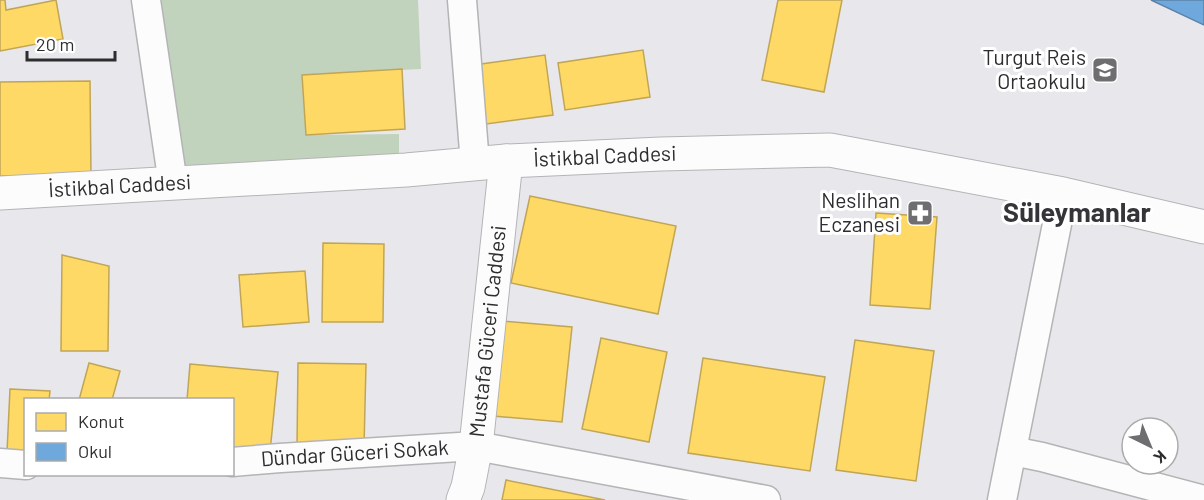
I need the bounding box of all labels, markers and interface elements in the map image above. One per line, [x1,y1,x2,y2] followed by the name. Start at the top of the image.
[27,24,116,62] scale bar
[36,33,74,55] text: 20 m
[983,44,1086,93] place label: Turgut Reis Ortaokulu
[1090,55,1120,85] school or university icon: Turgut Reis Ortaokulu
[533,140,677,171] street label: İstikbal Caddesi
[48,168,192,201] street label: İstikbal Caddesi
[819,187,900,236] place label: Neslihan Eczanesi
[1003,195,1152,227] district label: Süleymanlar
[905,198,935,228] pharmacy icon: Neslihan Eczanesi
[463,224,510,438] street label: Mustafa Güceri Caddesi
[24,398,234,476] legend
[78,410,124,432] text: Konut
[1120,416,1180,476] north arrow
[260,434,449,471] street label: Dündar Güceri Sokak
[78,440,112,462] text: Okul
[1150,447,1171,468] text: K

